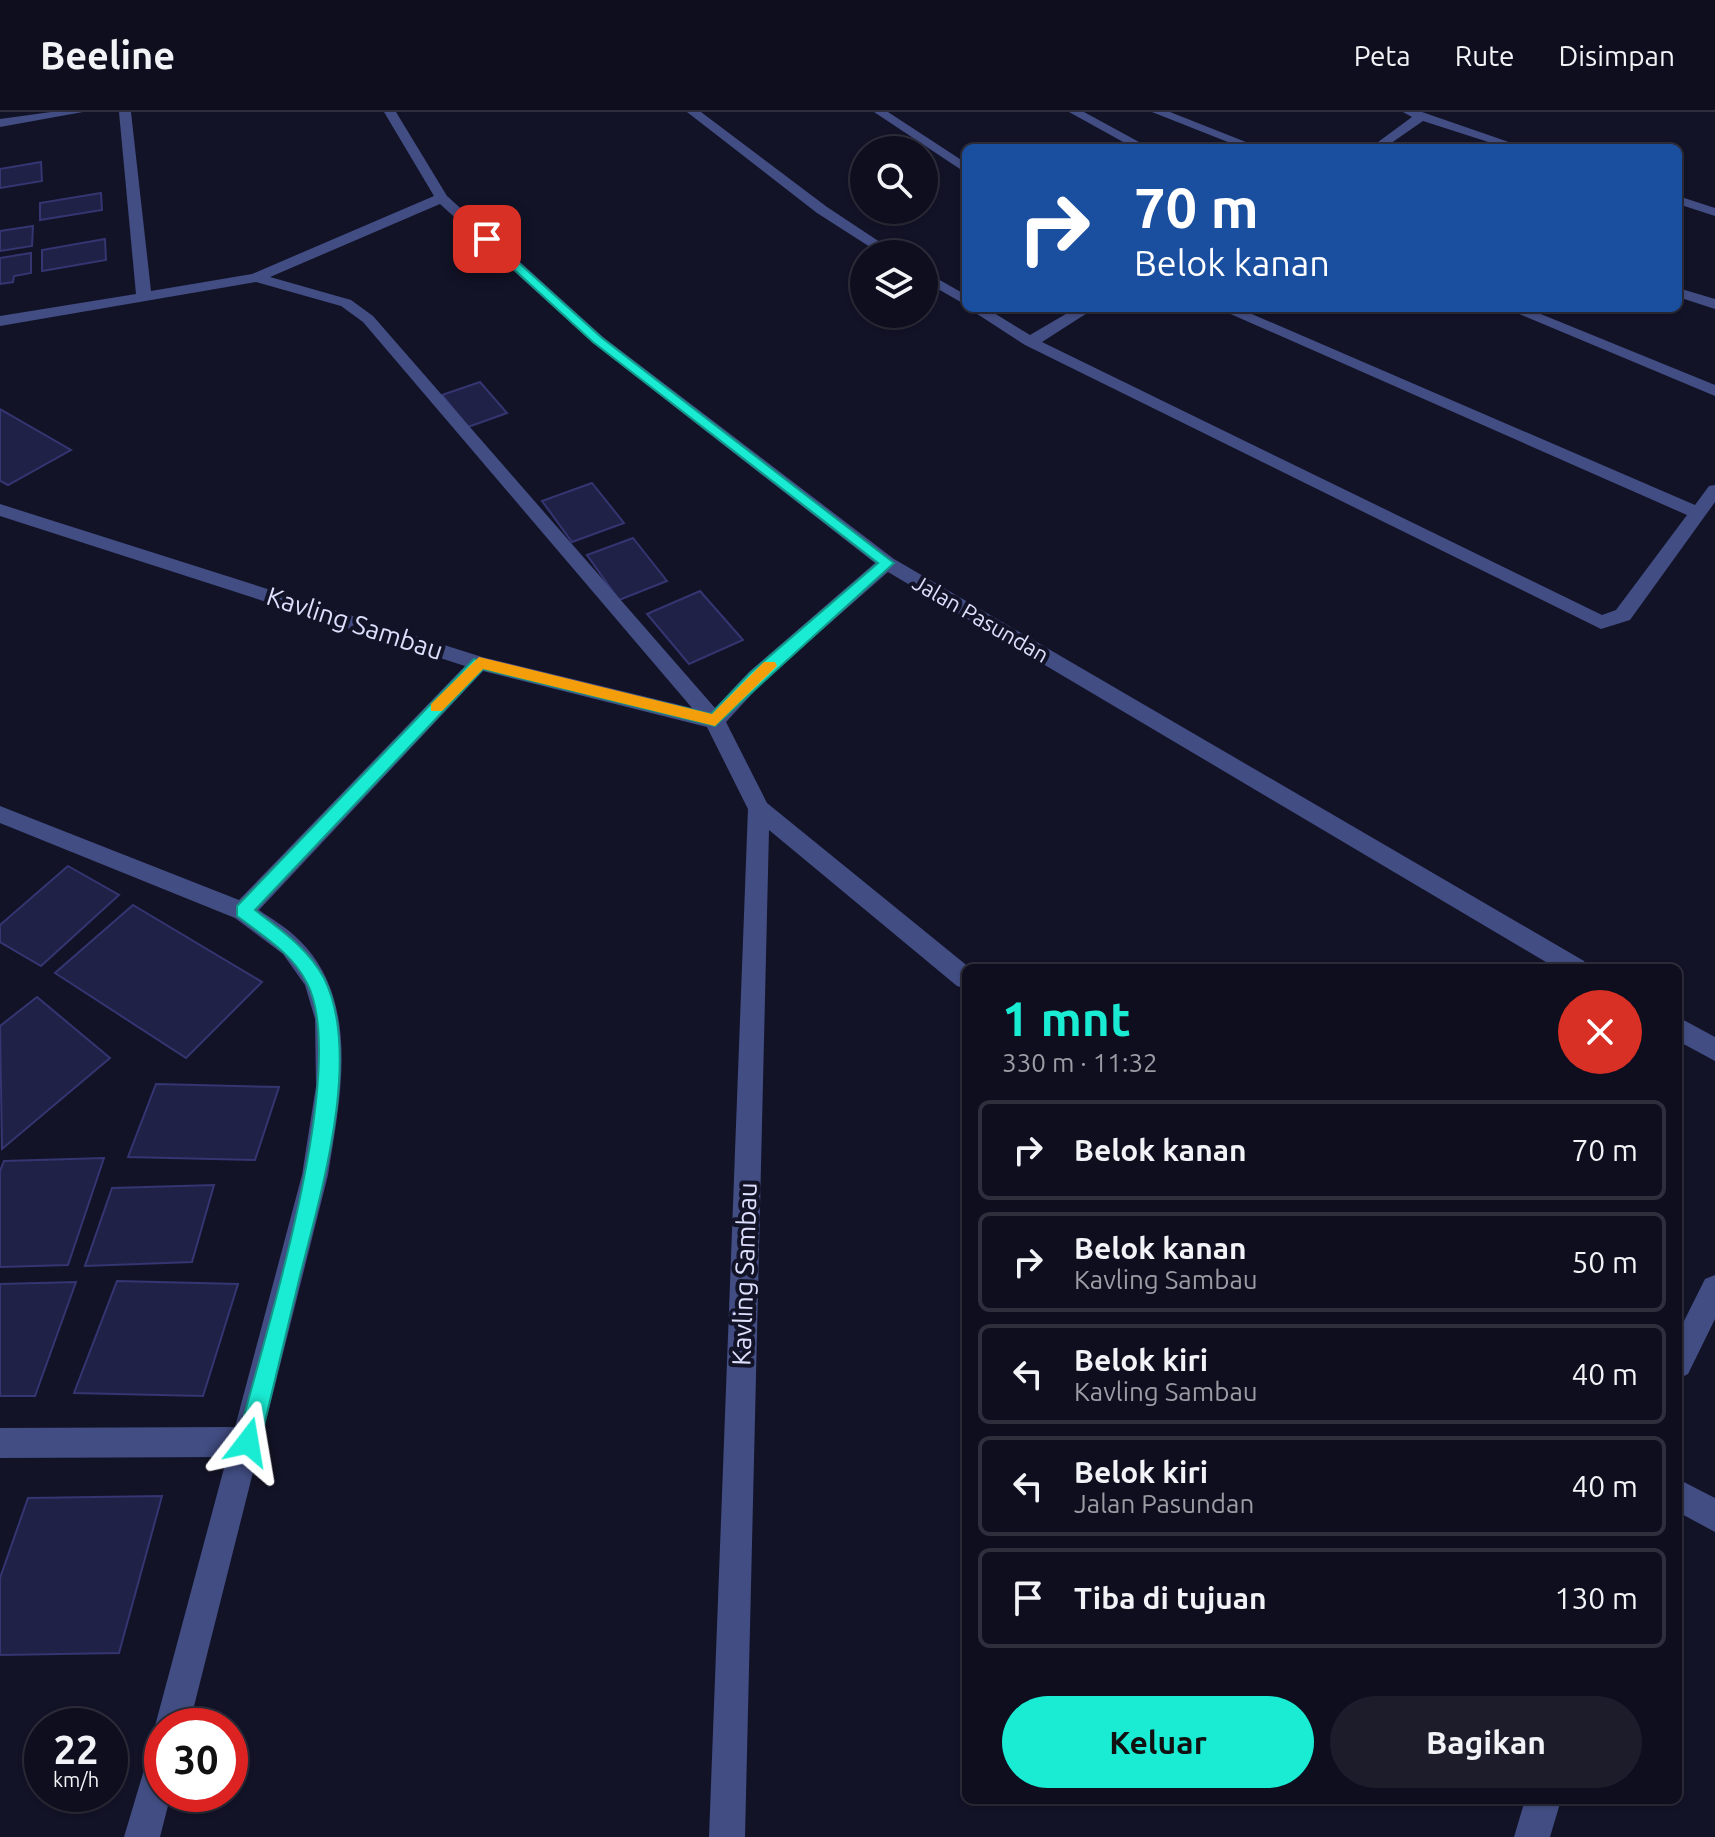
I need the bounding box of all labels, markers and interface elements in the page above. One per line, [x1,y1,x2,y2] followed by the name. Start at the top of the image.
[40,34,175,76] text: Beeline
[1354,40,1411,71] text: Peta
[1455,40,1515,71] text: Rute
[1559,40,1675,71] text: Disimpan
[850,136,938,328] map controls
[850,136,938,224] button: search
[1002,176,1106,280] icon: right
[1134,176,1259,239] text: 70 m
[453,205,521,273] pin
[465,217,509,261] icon: arrive
[850,240,938,328] button: layers
[1134,242,1330,283] text: Belok kanan
[909,569,1053,667] street label: Jalan Pasundan
[263,581,447,665] street label: Kavling Sambau
[1558,990,1642,1074] button: close
[1002,991,1131,1045] text: 1 mnt
[1002,1048,1158,1077] text: 330 m · 11:32
[1006,1128,1050,1172] icon: right
[1074,1133,1247,1167] text: Belok kanan
[1571,1133,1638,1167] text: 70 m
[726,1182,762,1366] street label: Kavling Sambau
[1074,1231,1247,1265] text: Belok kanan
[1006,1240,1050,1284] icon: right
[1571,1245,1638,1279] text: 50 m
[1074,1265,1258,1294] text: Kavling Sambau
[1074,1343,1208,1377] text: Belok kiri
[1006,1352,1050,1396] icon: left
[1571,1357,1638,1391] text: 40 m
[1074,1377,1258,1406] text: Kavling Sambau
[206,1400,290,1484] position arrow
[1074,1455,1208,1489] text: Belok kiri
[1006,1464,1050,1508] icon: left
[1571,1469,1638,1503] text: 40 m
[1074,1489,1254,1518] text: Jalan Pasundan
[1006,1576,1050,1620] icon: arrive
[1074,1581,1267,1615] text: Tiba di tujuan
[1554,1581,1638,1615] text: 130 m
[1002,1696,1314,1788] button: Keluar
[1330,1696,1642,1788] button: Bagikan
[144,1708,248,1812] speed limit sign: 30
[53,1727,99,1772] text: 22
[53,1768,99,1791] text: km/h

